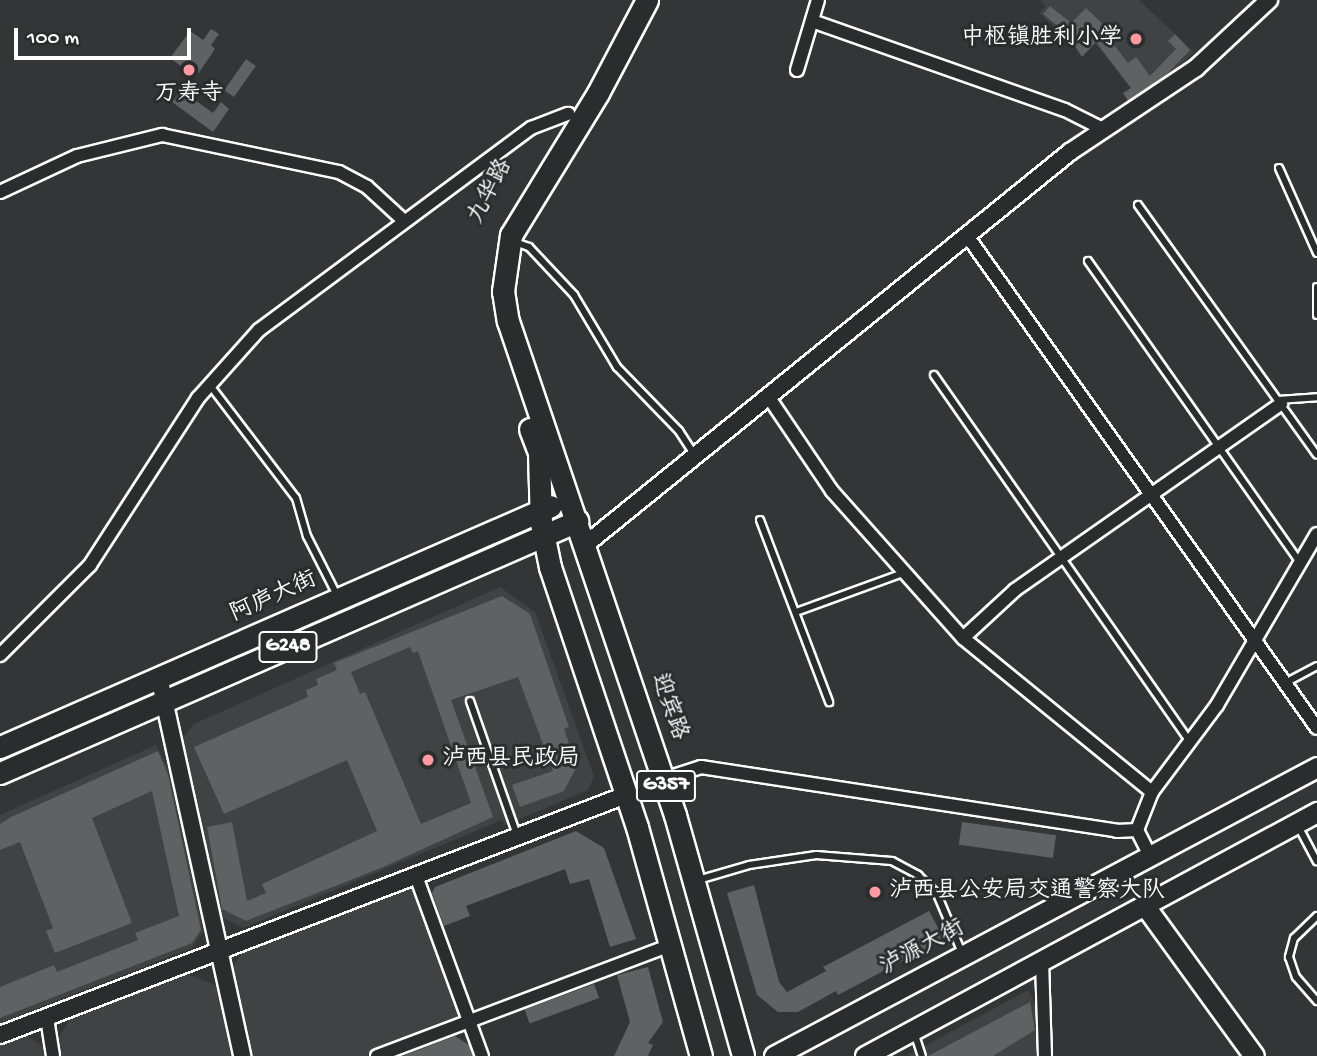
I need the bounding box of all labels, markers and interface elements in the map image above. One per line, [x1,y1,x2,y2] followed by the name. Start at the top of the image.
[18,14,194,58] scale bar
[961,25,1122,53] place label: 中枢镇胜利小学
[27,27,79,52] text: 100 m
[1128,31,1144,47] marker: 中枢镇胜利小学
[181,62,197,78] marker: 万寿寺
[155,81,223,109] place label: 万寿寺
[463,155,519,229] street label: 九华路
[226,567,322,629] street label: 阿庐大街
[258,630,318,664] road number: G248
[644,670,692,744] street label: 迎宾路
[442,746,580,774] place label: 泸西县民政局
[420,752,436,768] marker: 泸西县民政局
[634,768,698,804] road number: G357
[889,878,1165,906] place label: 泸西县公安局交通警察大队
[867,884,883,900] marker: 泸西县公安局交通警察大队
[876,915,970,983] street label: 泸源大街

